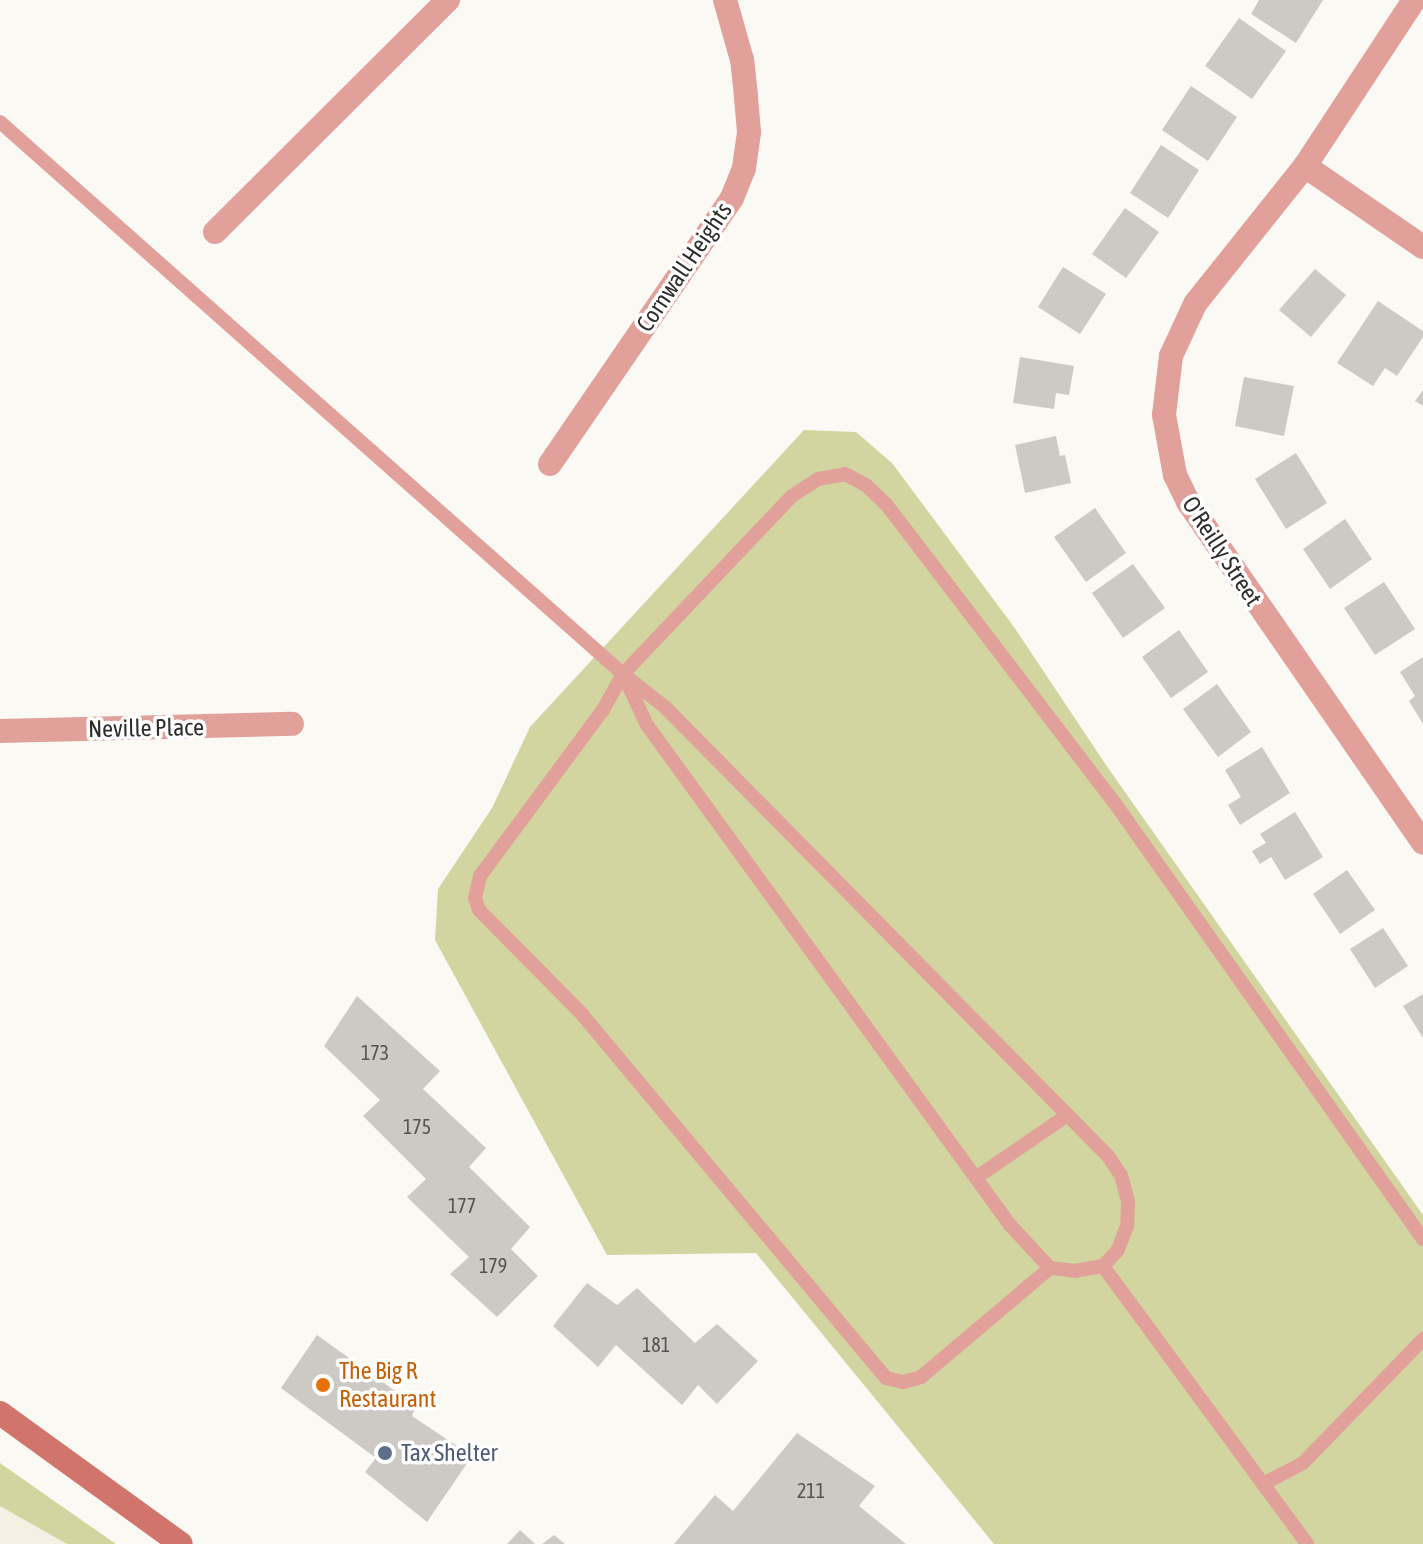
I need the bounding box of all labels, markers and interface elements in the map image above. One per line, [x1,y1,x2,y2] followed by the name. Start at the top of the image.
[630,197,738,337] street label: Cornwall Heights
[1176,491,1268,611] street label: O'Reilly Street
[88,713,204,743] street label: Neville Place
[361,1040,389,1064] house number: 173
[403,1114,431,1138] house number: 175
[448,1193,476,1217] house number: 177
[479,1253,507,1277] house number: 179
[642,1332,670,1356] house number: 181
[339,1357,436,1413] place label: The Big R Restaurant
[314,1376,332,1394] marker: The Big R Restaurant
[401,1439,498,1467] place label: Tax Shelter
[376,1444,394,1462] marker: Tax Shelter
[797,1478,825,1502] house number: 211

